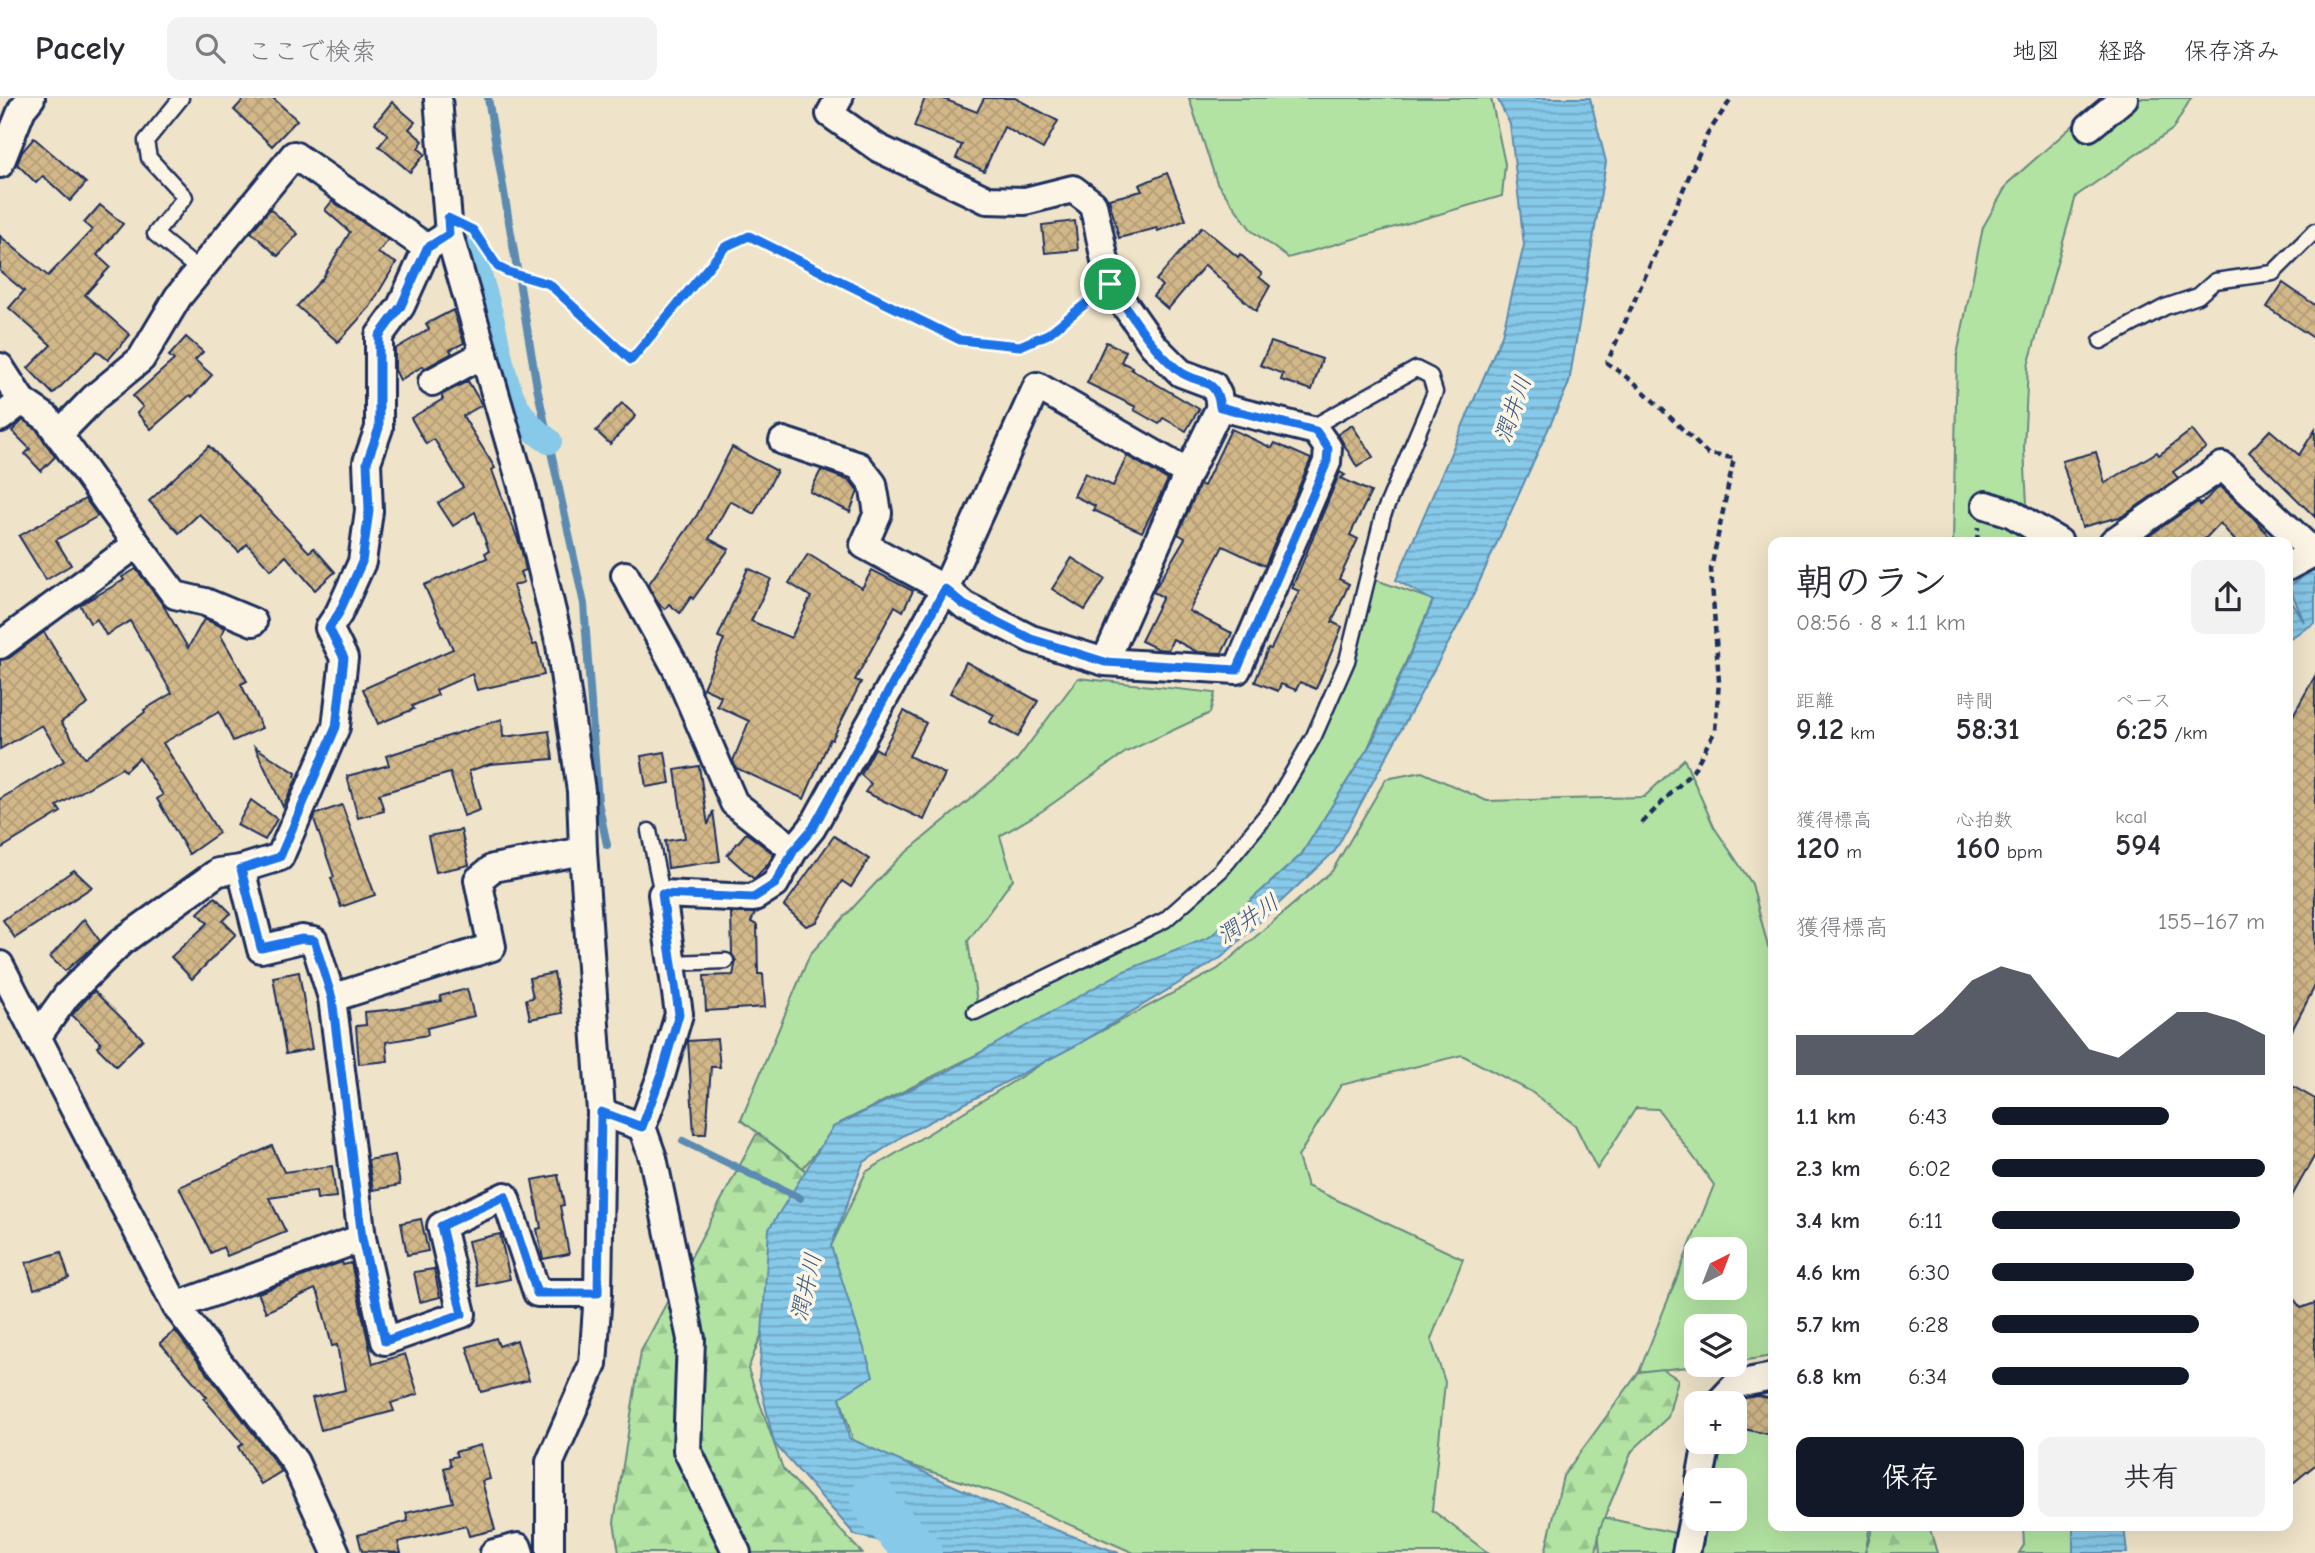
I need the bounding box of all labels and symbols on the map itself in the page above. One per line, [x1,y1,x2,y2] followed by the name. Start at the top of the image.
[1080,254,1140,314] pin
[1489,372,1537,446] water label: 潤井川
[1212,889,1284,949] water label: 潤井川
[1684,1237,1746,1300] north arrow
[785,1250,827,1324] water label: 潤井川

